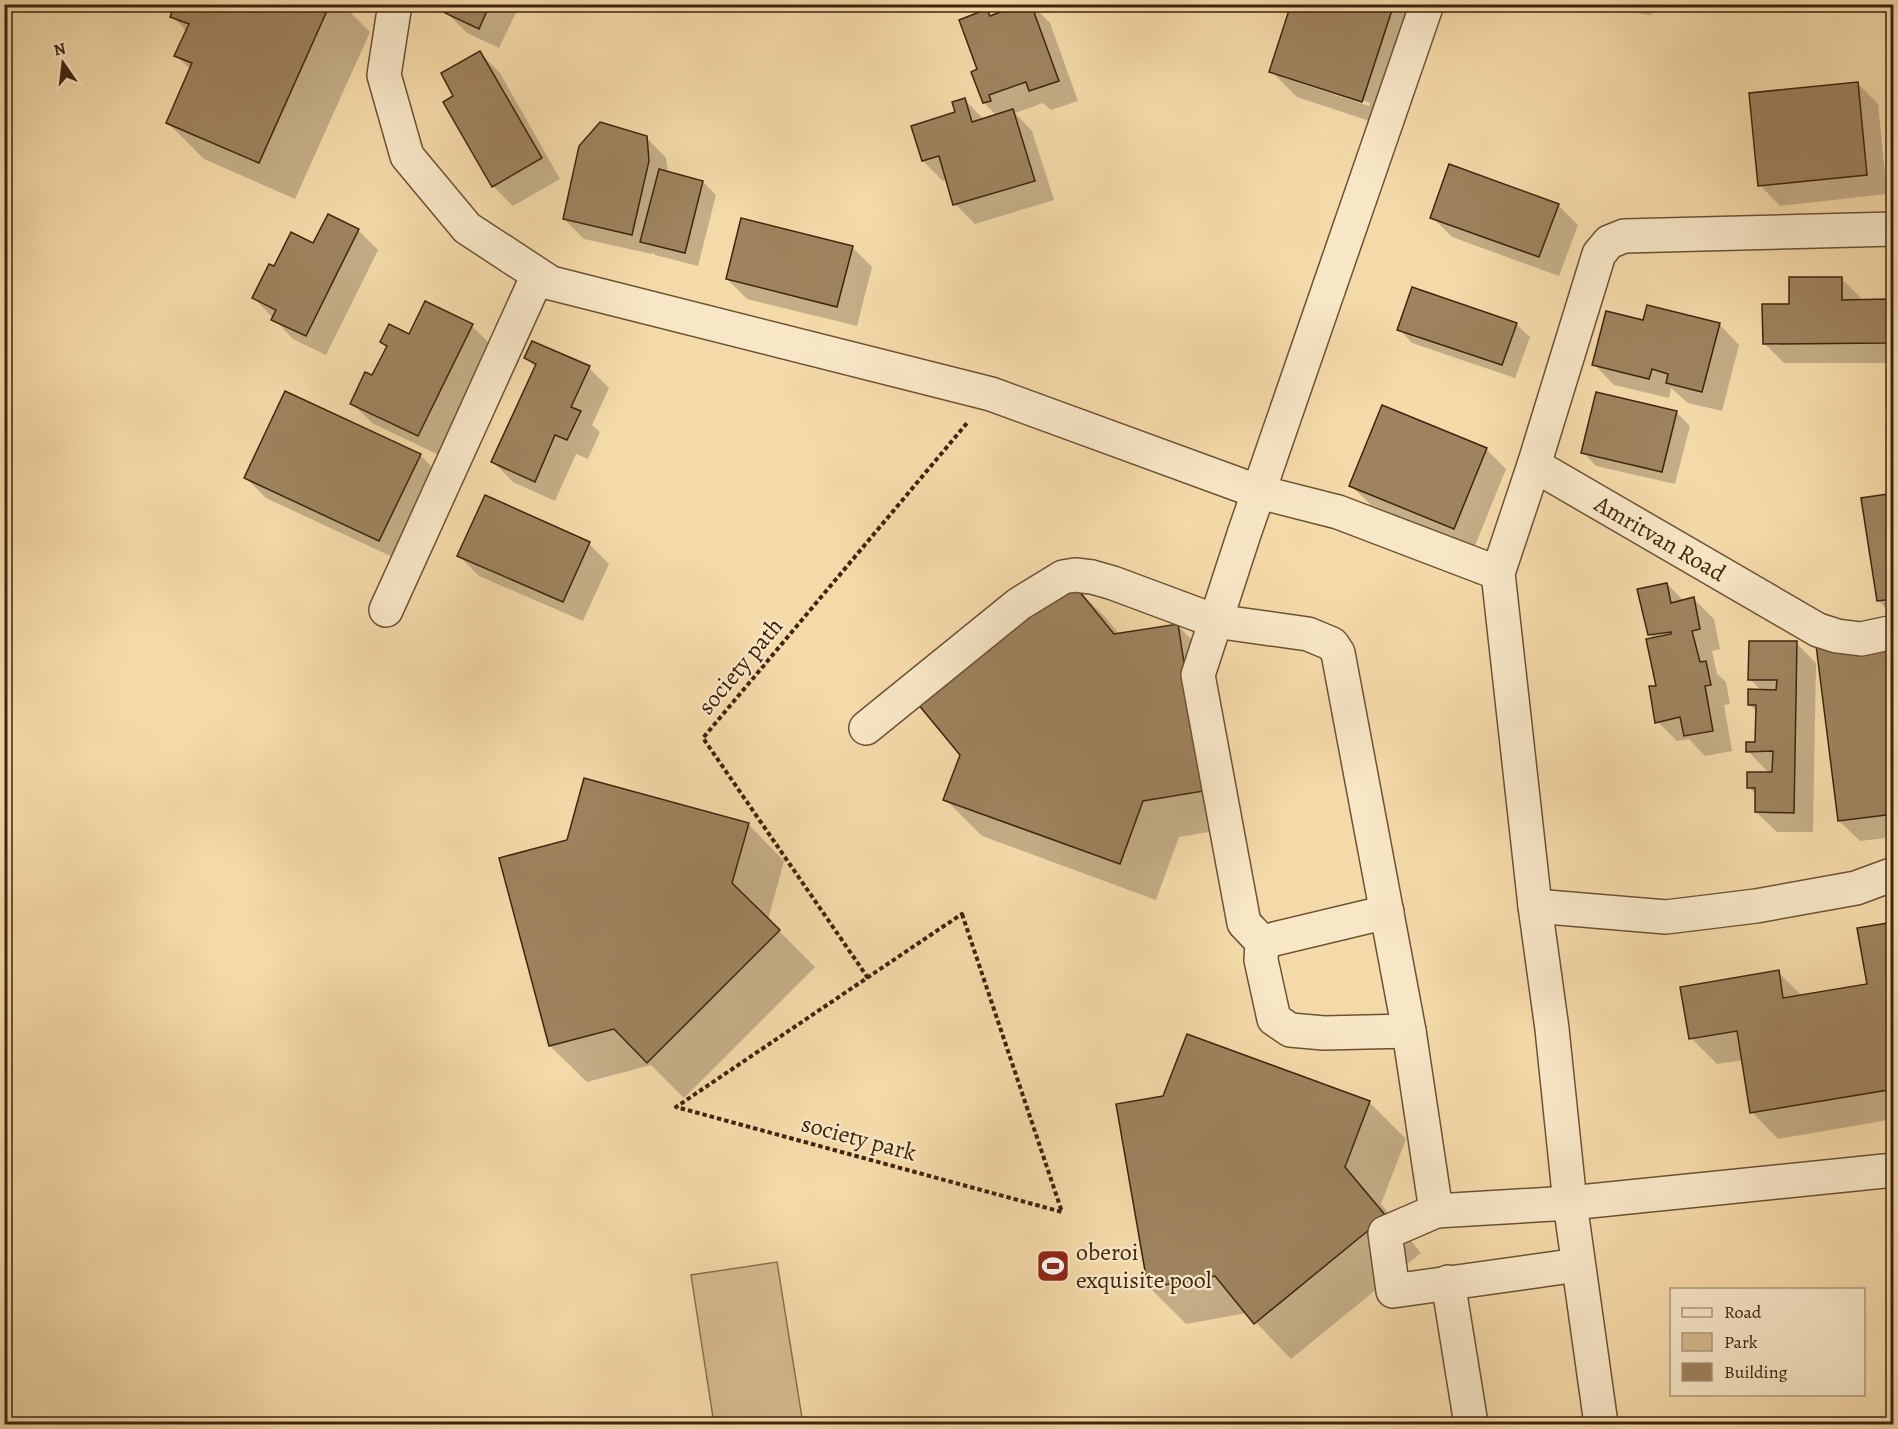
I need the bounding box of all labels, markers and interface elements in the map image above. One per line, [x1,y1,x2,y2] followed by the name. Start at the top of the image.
[33,33,93,93] north arrow
[51,37,68,61] text: N
[1588,487,1732,589] street label: Amritvan Road
[690,611,790,721] street label: society path
[798,1107,920,1169] street label: society park
[1076,1236,1212,1296] place label: oberoi exquisite pool
[1035,1248,1071,1284] sports icon: oberoi exquisite pool
[1670,1288,1865,1396] legend
[1724,1300,1762,1324] text: Road
[1724,1330,1758,1354] text: Park
[1724,1360,1788,1384] text: Building

